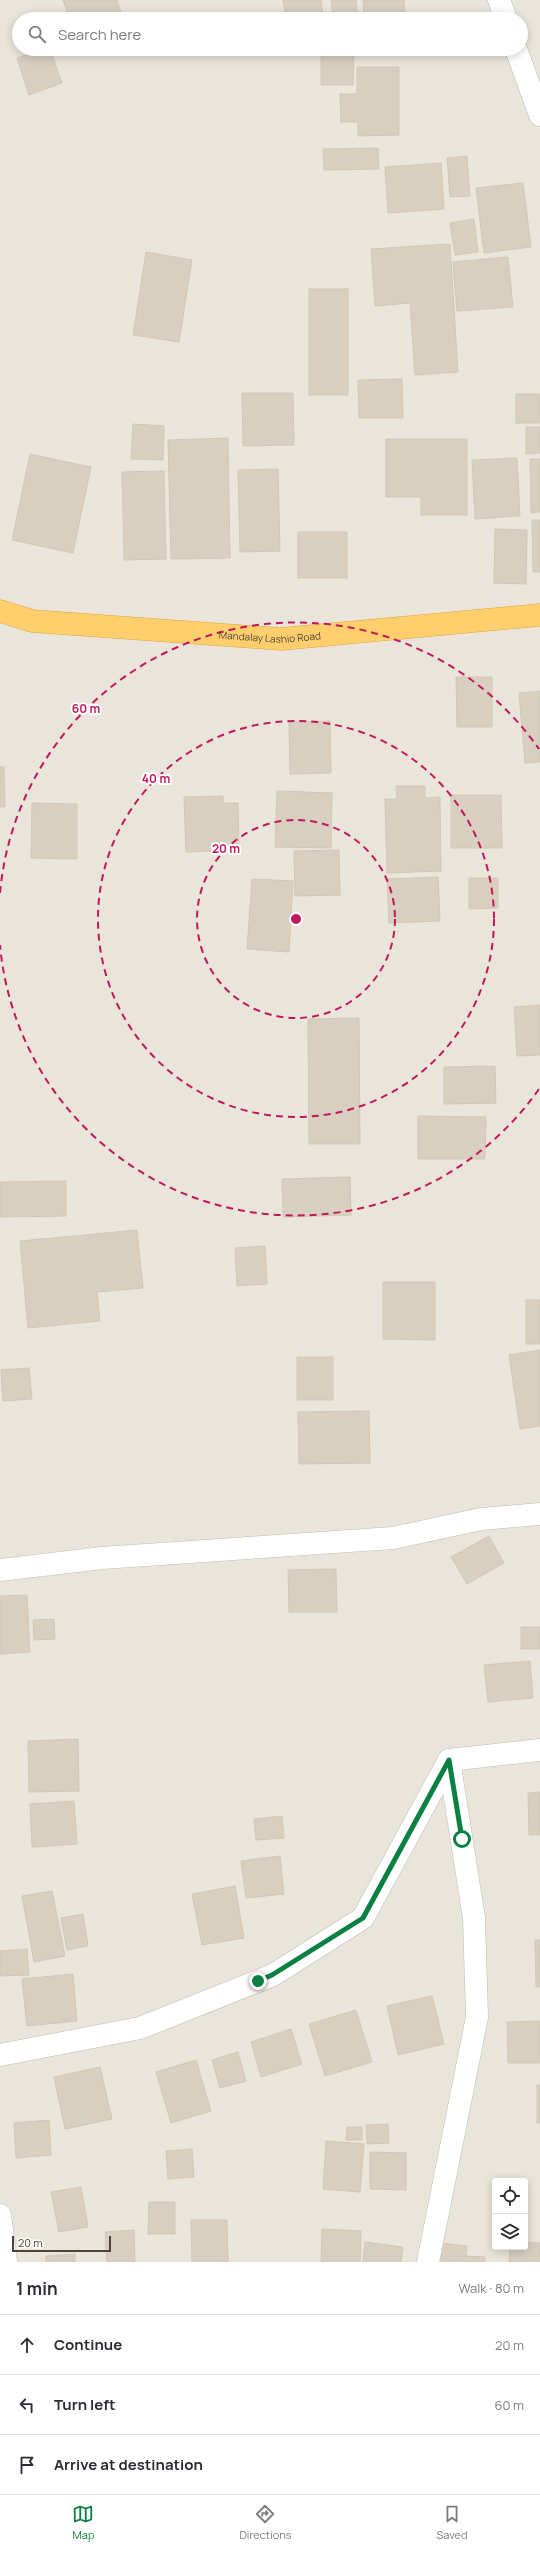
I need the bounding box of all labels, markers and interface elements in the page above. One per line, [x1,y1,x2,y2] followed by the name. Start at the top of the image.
[12,12,528,56] search box
[26,23,48,45] icon: search
[58,24,141,45] text: Search here
[218,628,321,646] street label: Mandalay Lashio Road
[72,700,100,717] text: 60 m
[142,770,170,787] text: 40 m
[212,840,240,857] text: 20 m
[289,912,303,926] centre of rings
[453,1830,471,1848] route start
[249,1972,267,1990] route end
[492,2178,528,2250] map controls
[492,2178,528,2214] button: locate
[492,2214,528,2250] button: layers
[12,2234,111,2253] scale bar
[18,2235,43,2250] text: 20 m
[16,2277,58,2300] text: 1 min
[458,2279,524,2297] text: Walk · 80 m
[16,2334,38,2356] icon: ahead
[54,2334,122,2355] text: Continue
[495,2336,524,2354] text: 20 m
[16,2394,38,2416] icon: left
[54,2394,116,2415] text: Turn left
[494,2396,524,2414] text: 60 m
[16,2454,38,2476] icon: arrive
[54,2454,203,2475] text: Arrive at destination
[72,2503,94,2542] tab: Map
[239,2503,292,2542] tab: Directions
[437,2503,468,2542] tab: Saved

